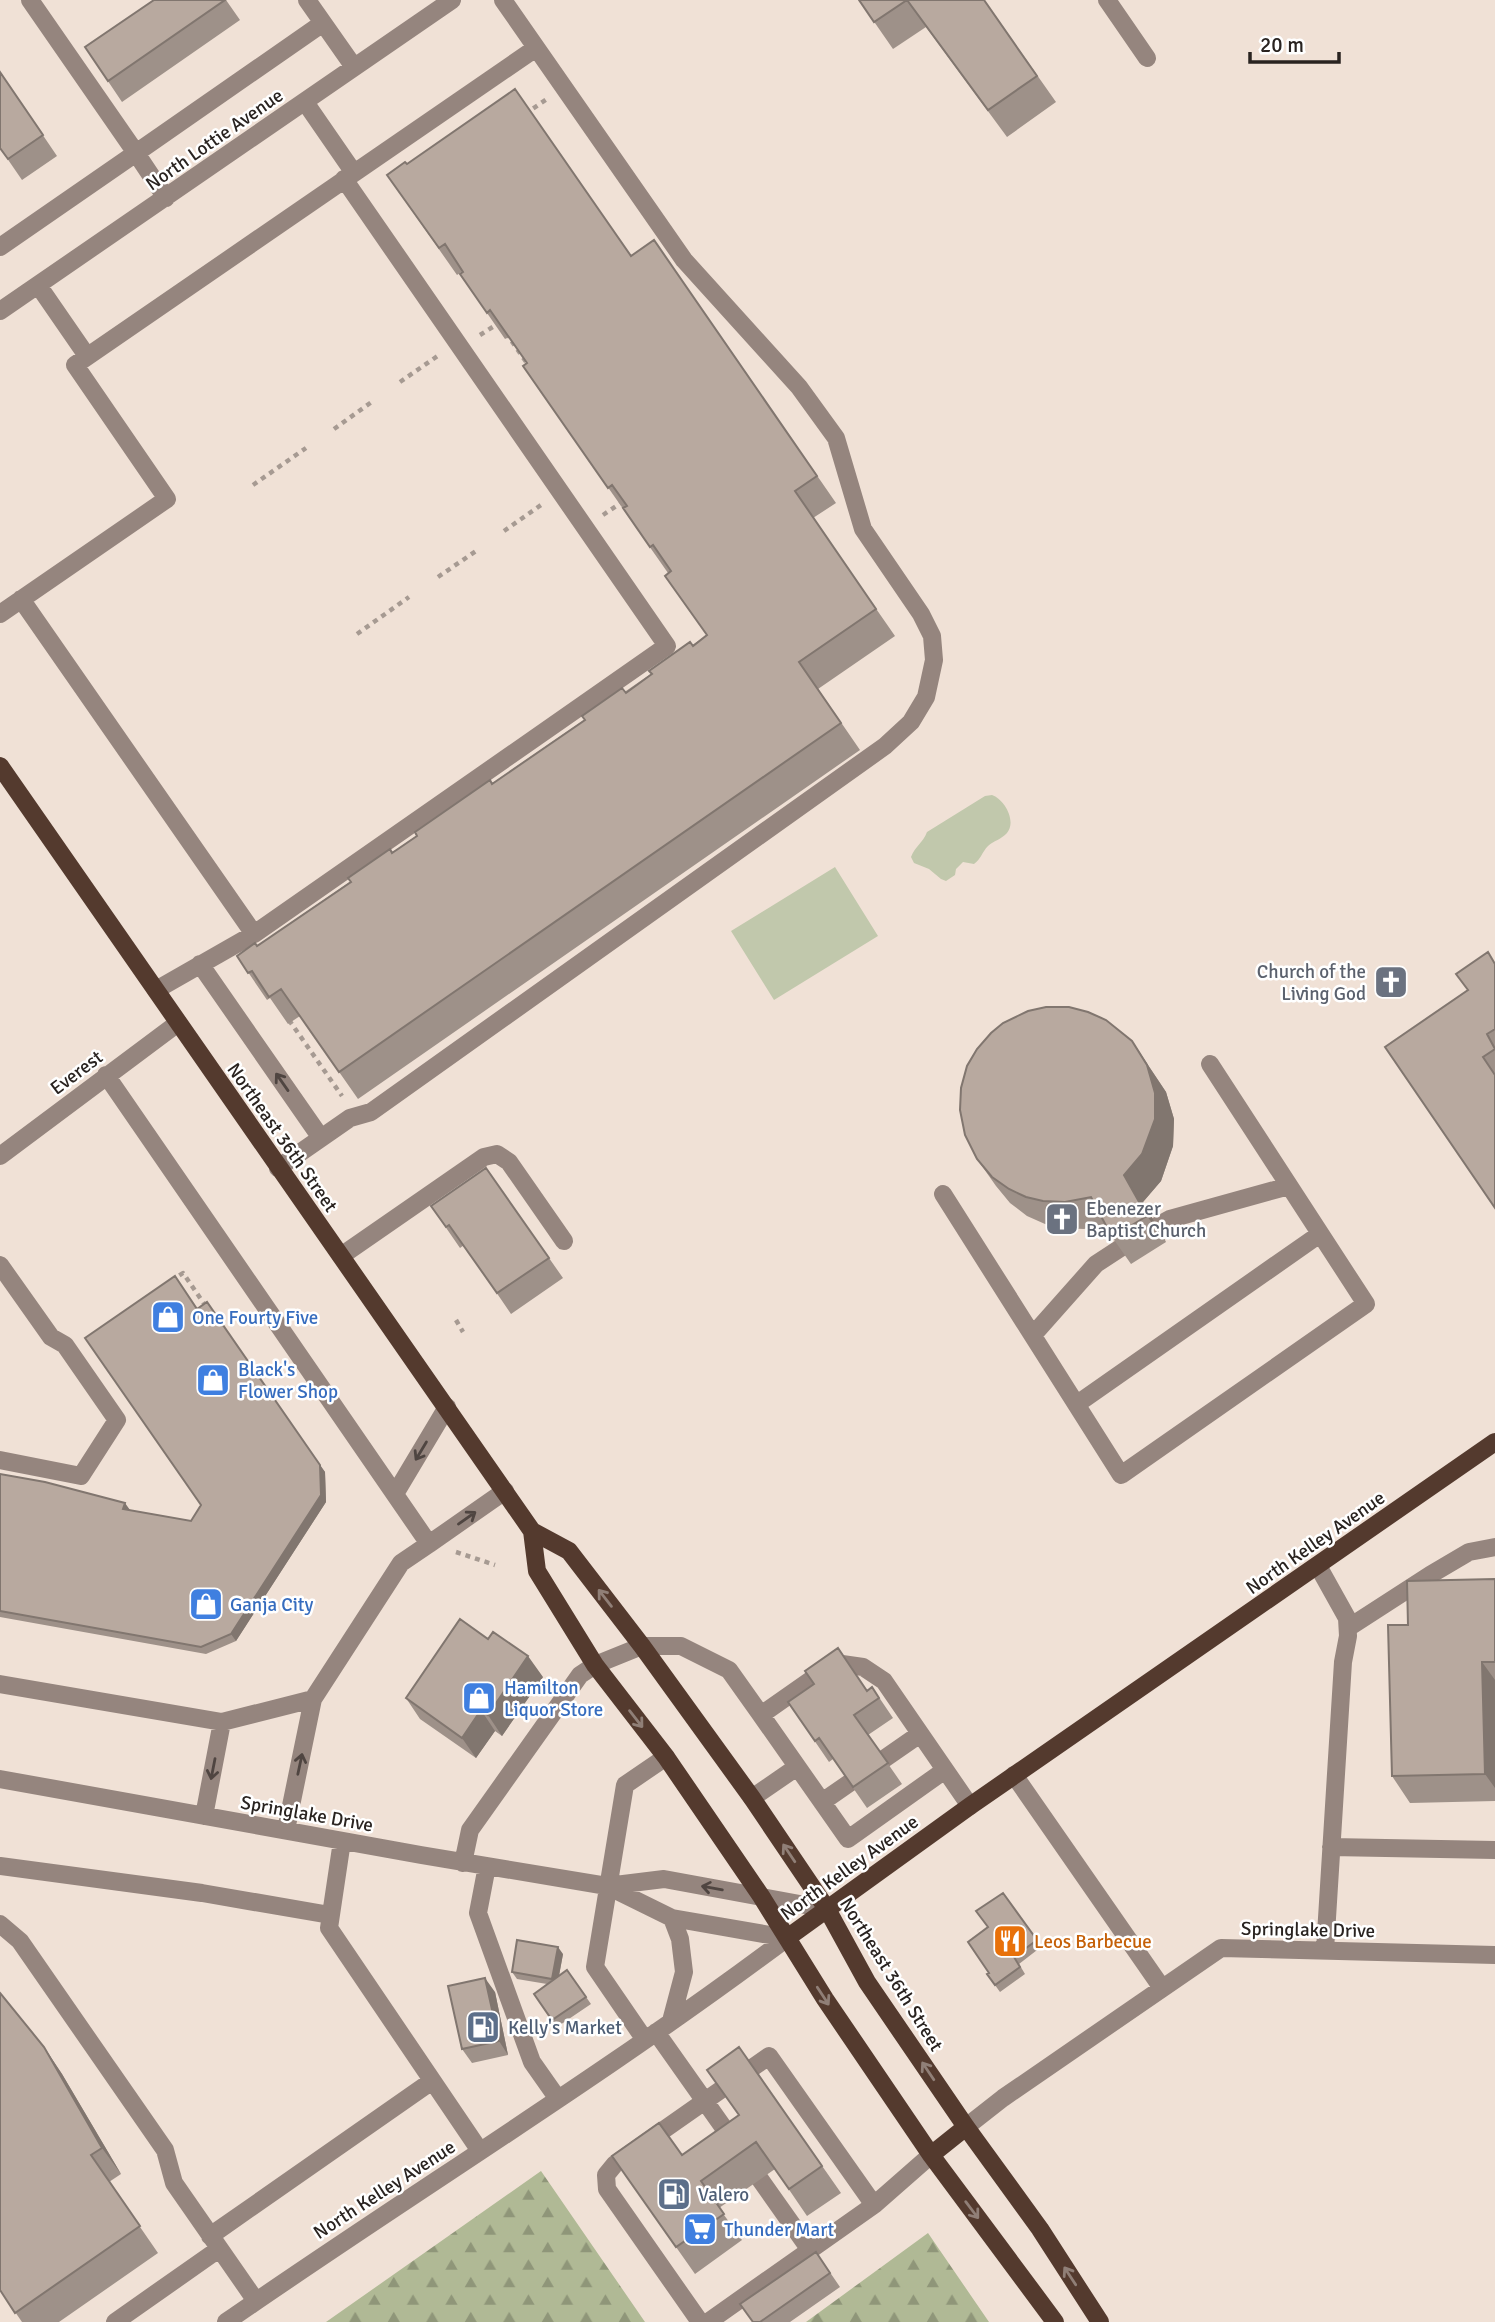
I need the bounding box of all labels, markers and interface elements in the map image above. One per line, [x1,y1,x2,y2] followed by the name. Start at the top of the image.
[1250,21,1339,65] scale bar
[1260,32,1304,58] text: 20 m
[141,83,288,196] street label: North Lottie Avenue
[1257,960,1366,1006] place label: Church of the Living God
[1372,963,1410,1001] church icon: Church of the Living God
[46,1045,108,1100] street label: Everest
[222,1058,343,1217] street label: Northeast 36th Street
[275,1073,289,1092] one-way arrow
[1086,1197,1206,1243] place label: Ebenezer Baptist Church
[1043,1200,1081,1238] church icon: Ebenezer Baptist Church
[149,1298,187,1336] shop icon: One Fourty Five
[192,1306,318,1330] place label: One Fourty Five
[238,1358,338,1404] place label: Black's Flower Shop
[194,1361,232,1399] shop icon: Black's Flower Shop
[414,1440,428,1460] one-way arrow
[1241,1486,1390,1600] street label: North Kelley Avenue
[457,1511,476,1525] one-way arrow
[187,1585,225,1623] shop icon: Ganja City
[598,1590,613,1608] one-way arrow
[230,1593,314,1617] place label: Ganja City
[504,1676,603,1722] place label: Hamilton Liquor Store
[460,1679,498,1717] shop icon: Hamilton Liquor Store
[629,1709,644,1727] one-way arrow
[293,1753,307,1776] one-way arrow
[206,1757,220,1780] one-way arrow
[239,1791,375,1837] street label: Springlake Drive
[776,1810,923,1926] street label: North Kelley Avenue
[782,1843,796,1863] one-way arrow
[701,1880,724,1894] one-way arrow
[834,1893,948,2056] street label: Northeast 36th Street
[1241,1917,1375,1943] street label: Springlake Drive
[991,1922,1029,1960] restaurant icon: Leos Barbecue
[1034,1930,1152,1954] place label: Leos Barbecue
[817,1986,831,2006] one-way arrow
[464,2008,502,2046] fuel station icon: Kelly's Market
[508,2016,622,2040] place label: Kelly's Market
[921,2061,935,2081] one-way arrow
[309,2135,460,2245] street label: North Kelley Avenue
[655,2175,693,2213] fuel station icon: Valero
[698,2183,749,2207] place label: Valero
[965,2200,979,2219] one-way arrow
[681,2210,719,2248] supermarket icon: Thunder Mart
[724,2218,835,2242] place label: Thunder Mart
[1062,2266,1076,2286] one-way arrow

